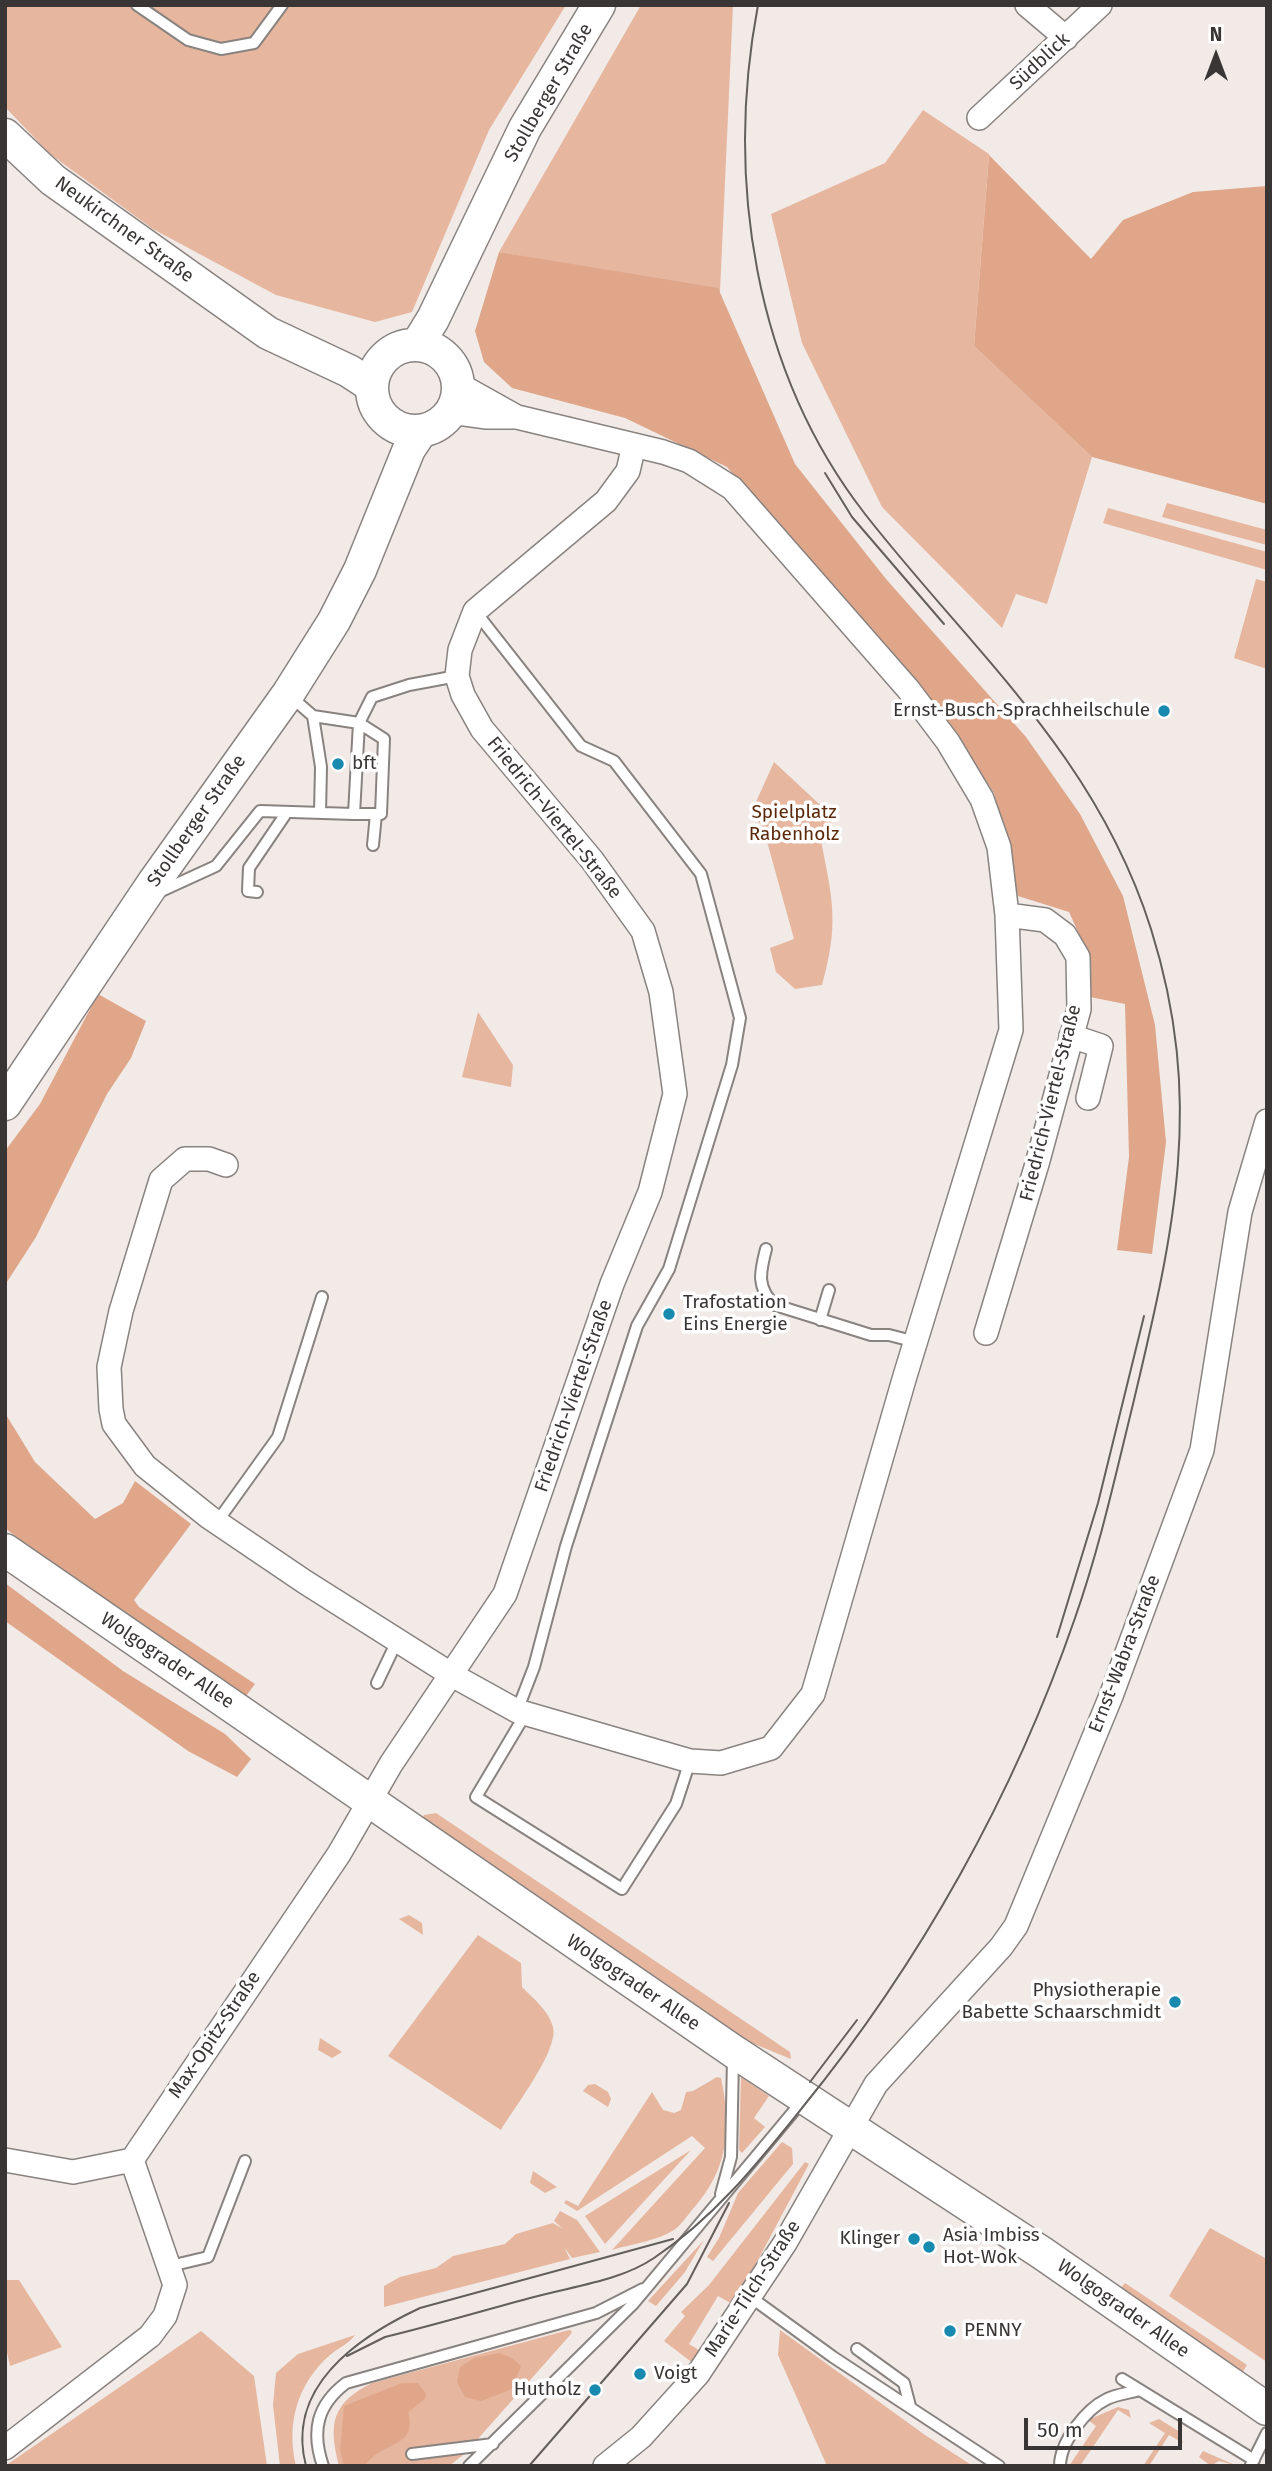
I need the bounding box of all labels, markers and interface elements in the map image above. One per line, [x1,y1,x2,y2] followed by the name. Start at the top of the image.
[500,20,598,166] street label: Stollberger Straße
[1181,21,1251,91] north arrow
[1210,23,1222,46] text: N
[1005,28,1075,96] street label: Südblick
[50,172,198,288] street label: Neukirchner Straße
[893,700,1150,722] place label: Ernst-Busch-Sprachheilschule
[1156,703,1172,719] marker: Ernst-Busch-Sprachheilschule
[482,732,626,904] street label: Friedrich-Viertel-Straße
[143,751,251,891] street label: Stollberger Straße
[352,753,377,775] place label: bft
[330,756,346,772] marker: bft
[749,802,839,846] park label: Spielplatz Rabenholz
[1016,1002,1086,1204] street label: Friedrich-Viertel-Straße
[683,1292,788,1336] place label: Trafostation Eins Energie
[530,1297,618,1495] street label: Friedrich-Viertel-Straße
[661,1306,677,1322] marker: Trafostation Eins Energie
[1084,1572,1166,1736] street label: Ernst-Wabra-Straße
[96,1608,238,1714] street label: Wolgograder Allee
[562,1930,704,2036] street label: Wolgograder Allee
[164,1967,266,2103] street label: Max-Opitz-Straße
[962,1980,1161,2024] place label: Physiotherapie Babette Schaarschmidt
[1167,1994,1183,2010] marker: Physiotherapie Babette Schaarschmidt
[700,2216,806,2362] street label: Marie-Tilch-Straße
[943,2225,1040,2269] place label: Asia Imbiss Hot-Wok
[839,2228,900,2250] place label: Klinger
[906,2231,922,2247] marker: Klinger
[921,2239,937,2255] marker: Asia Imbiss Hot-Wok
[1052,2255,1194,2363] street label: Wolgograder Allee
[964,2320,1022,2342] place label: PENNY
[942,2323,958,2339] marker: PENNY
[654,2363,697,2385] place label: Voigt
[632,2366,648,2382] marker: Voigt
[514,2379,581,2401] place label: Hutholz
[587,2382,603,2398] marker: Hutholz
[1027,2404,1184,2448] scale bar
[1037,2417,1083,2443] text: 50 m

